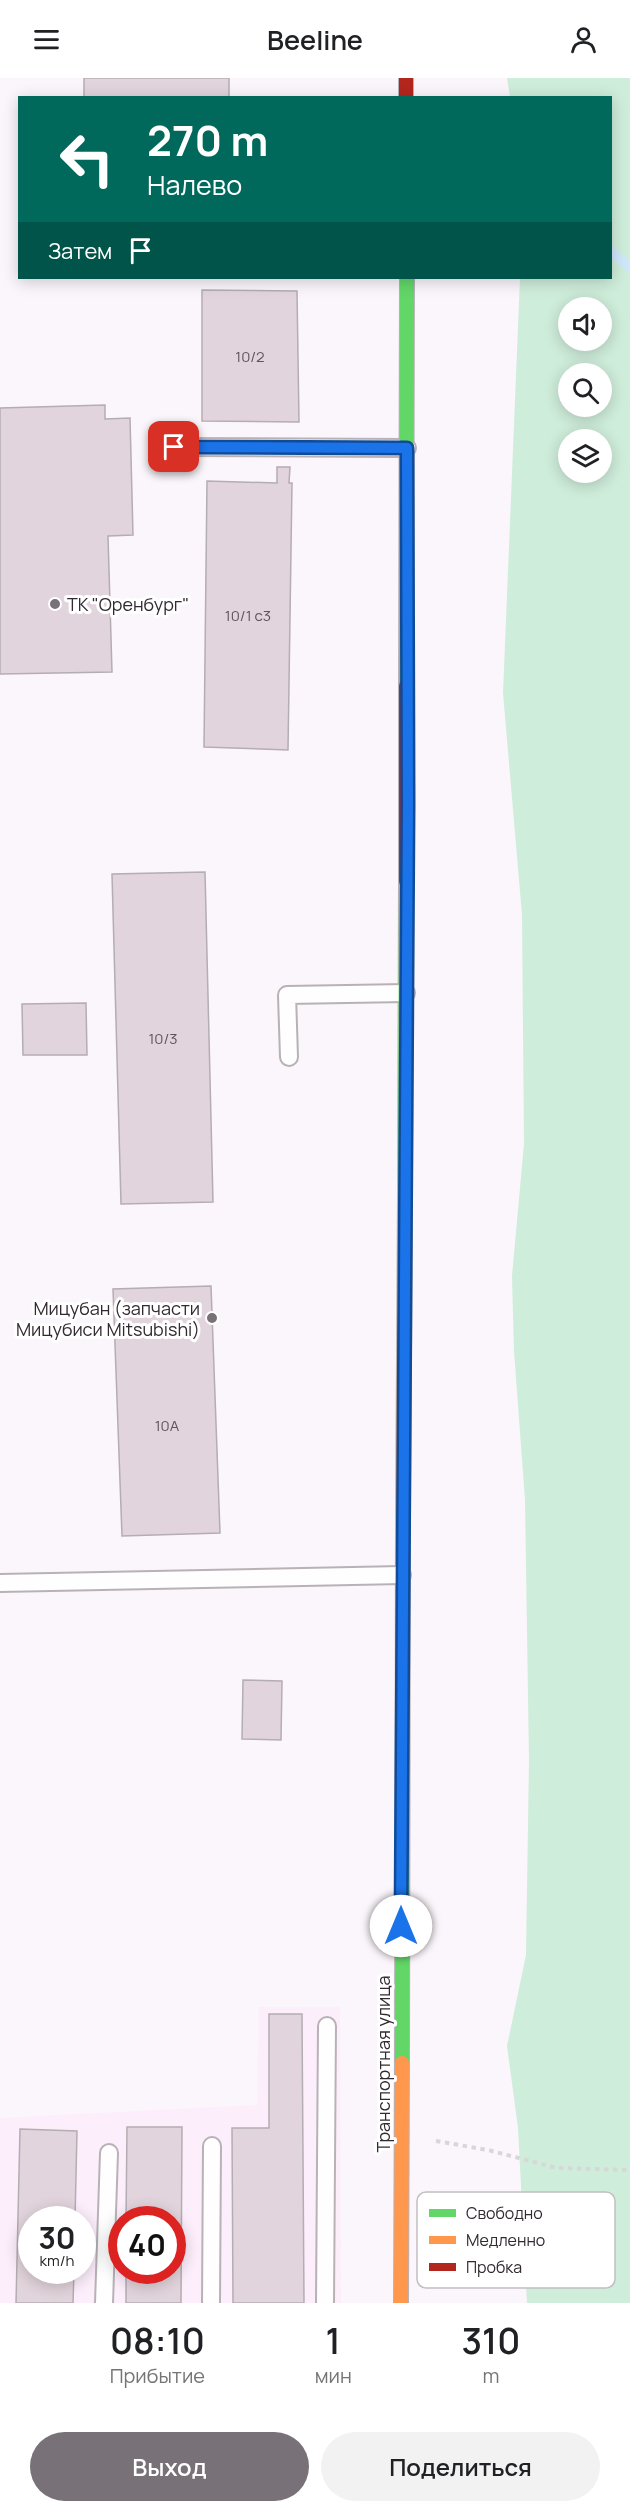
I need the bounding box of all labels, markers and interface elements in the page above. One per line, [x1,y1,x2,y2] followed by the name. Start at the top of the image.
[267,21,363,58] text: Beeline
[30,23,63,56] icon: menu
[567,23,600,56] icon: person
[147,111,268,169] text: 270 m
[48,120,126,198] icon: left
[147,166,242,203] text: Налево
[124,234,157,267] icon: arrive
[48,236,112,266] text: Затем
[558,297,612,483] map controls
[558,297,612,351] button: sound
[235,346,265,367] house number: 10/2
[558,363,612,417] button: search
[148,421,199,472] pin
[558,429,612,483] button: layers
[157,430,190,463] icon: arrive
[67,592,189,616] place label: ТК "Оренбург"
[48,597,62,611] marker: ТК "Оренбург"
[225,605,271,626] house number: 10/1 с3
[148,1028,178,1049] house number: 10/3
[16,1296,200,1341] place label: Мицубан (запчасти Мицубиси Mitsubishi)
[205,1311,219,1325] marker: Мицубан (запчасти Мицубиси Mitsubishi)
[155,1415,180,1436] house number: 10А
[369,1894,433,1958] position arrow
[371,1976,395,2152] street label: Транспортная улица
[417,2192,615,2288] legend
[466,2202,543,2224] text: Свободно
[108,2206,186,2284] speed limit sign: 40
[38,2217,76,2258] text: 30
[466,2229,545,2251] text: Медленно
[40,2250,74,2271] text: km/h
[466,2256,522,2278] text: Пробка
[110,2316,205,2365] text: 08:10
[326,2316,341,2365] text: 1
[461,2316,520,2365] text: 310
[110,2362,205,2389] text: Прибытие
[315,2362,352,2389] text: мин
[482,2362,499,2389] text: m
[30,2432,309,2501] button: Выход
[321,2432,600,2501] button: Поделиться

